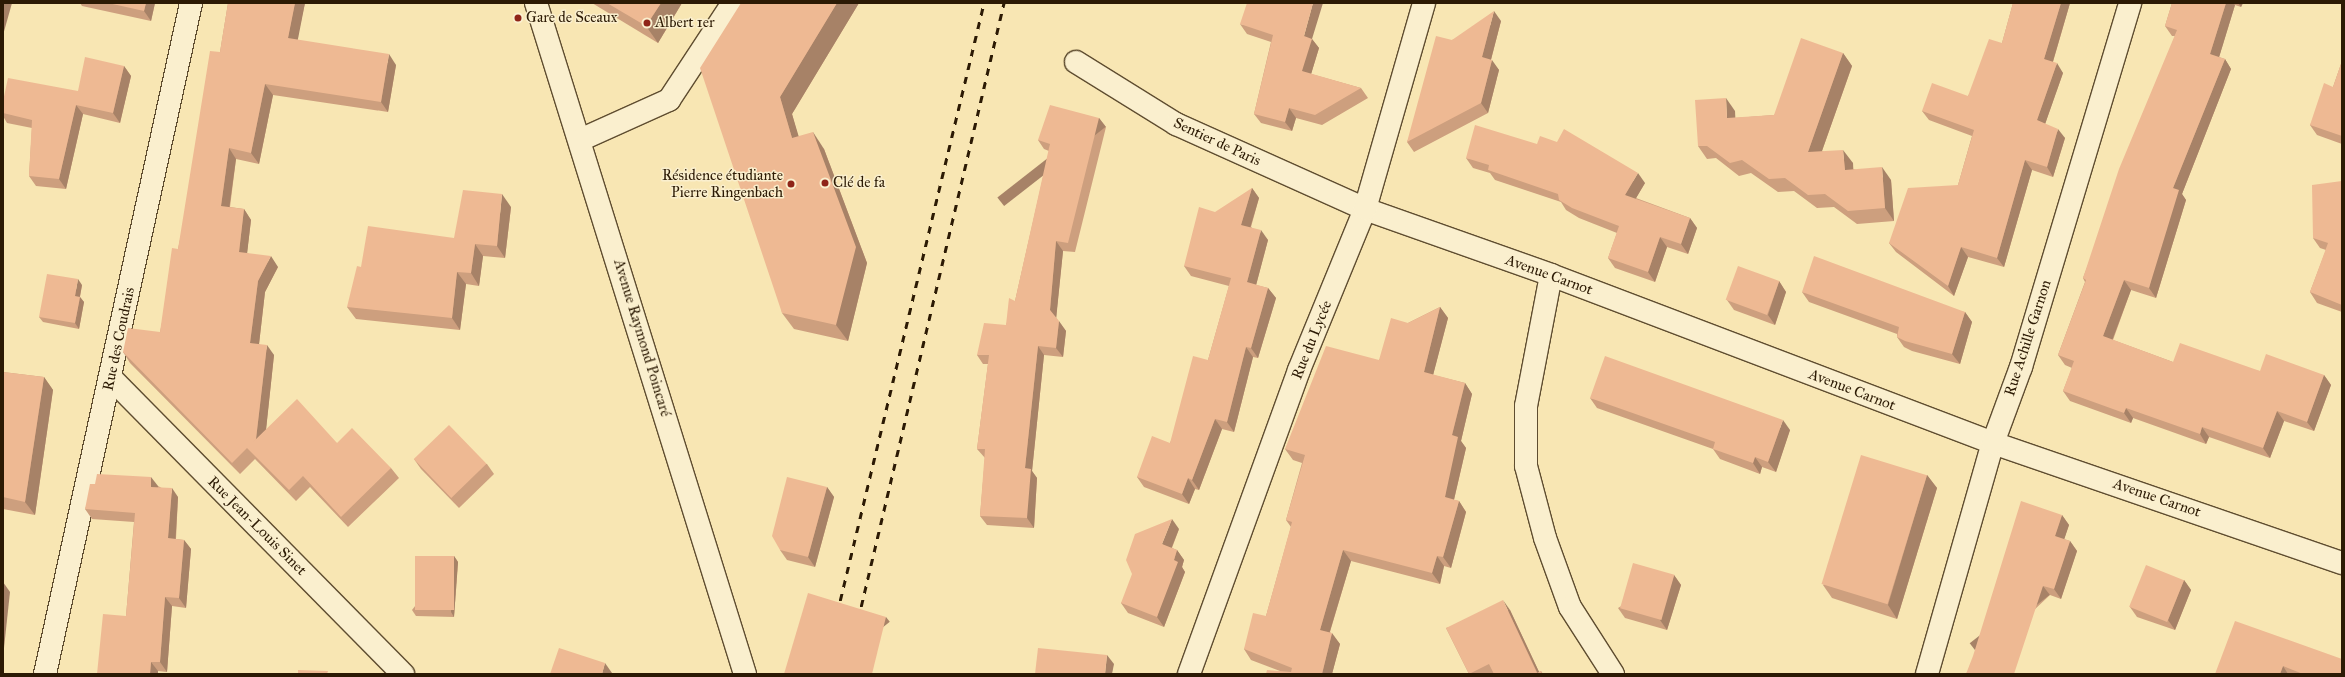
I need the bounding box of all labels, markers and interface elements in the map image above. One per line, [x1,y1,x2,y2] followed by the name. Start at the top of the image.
[526,9,618,27] place label: Gare de Sceaux
[513,13,523,23] marker: Gare de Sceaux
[655,14,715,32] place label: Albert 1er
[642,18,652,28] marker: Albert 1er
[1170,114,1264,170] street label: Sentier de Paris
[662,166,783,201] place label: Résidence étudiante Pierre Ringenbach
[833,174,885,192] place label: Clé de fa
[820,178,830,188] marker: Clé de fa
[786,179,796,189] marker: Résidence étudiante Pierre Ringenbach
[1503,251,1595,299] street label: Avenue Carnot
[609,257,675,419] street label: Avenue Raymond Poincaré
[2001,278,2055,398] street label: Rue Achille Garnon
[99,286,139,392] street label: Rue des Coudrais
[1288,298,1336,382] street label: Rue du Lycée
[1806,365,1898,415] street label: Avenue Carnot
[204,473,310,579] street label: Rue Jean-Louis Sinet
[2111,475,2203,521] street label: Avenue Carnot

